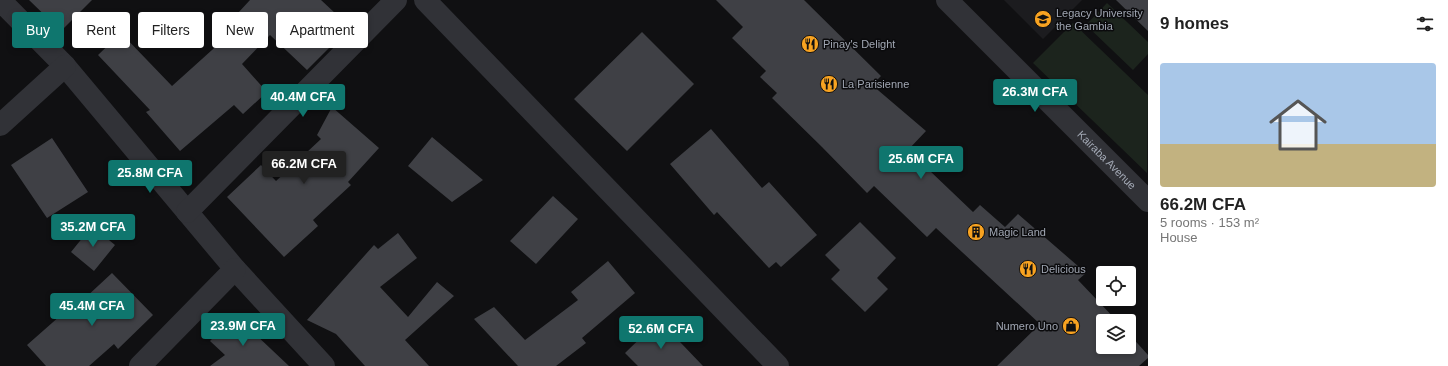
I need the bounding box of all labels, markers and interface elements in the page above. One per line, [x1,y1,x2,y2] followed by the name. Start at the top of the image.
[1056,7,1143,32] place label: Legacy University the Gambia
[1033,9,1053,29] school or university icon: Legacy University the Gambia
[12,12,64,48] chip: Buy
[72,12,130,48] chip: Rent
[138,12,204,48] chip: Filters
[212,12,268,48] chip: New
[276,12,368,48] chip: Apartment
[1414,13,1436,35] icon: filters
[1160,14,1229,33] text: 9 homes
[800,34,820,54] restaurant icon: Pinay's Delight
[823,38,895,50] place label: Pinay's Delight
[819,74,839,94] restaurant icon: La Parisienne
[842,78,909,90] place label: La Parisienne
[989,79,1081,113] pin: 26.3M CFA
[257,84,349,118] pin: 40.4M CFA
[1002,84,1068,99] text: 26.3M CFA
[270,89,336,104] text: 40.4M CFA
[1262,89,1334,161] icon: home
[1075,128,1138,191] street label: Kairaba Avenue
[875,146,967,180] pin: 25.6M CFA
[258,151,350,185] pin: 66.2M CFA
[888,151,954,166] text: 25.6M CFA
[271,156,337,171] text: 66.2M CFA
[104,160,196,194] pin: 25.8M CFA
[117,165,183,180] text: 25.8M CFA
[1160,195,1246,214] text: 66.2M CFA
[47,214,139,248] pin: 35.2M CFA
[1160,215,1259,230] text: 5 rooms · 153 m²
[60,219,126,234] text: 35.2M CFA
[966,222,986,242] building icon: Magic Land
[989,226,1046,238] place label: Magic Land
[1160,230,1198,245] text: House
[1018,259,1038,279] restaurant icon: Delicious
[1041,263,1086,275] place label: Delicious
[1096,266,1136,354] map controls
[1096,266,1136,306] button: locate
[46,293,138,327] pin: 45.4M CFA
[59,298,125,313] text: 45.4M CFA
[197,313,289,347] pin: 23.9M CFA
[1096,314,1136,354] button: layers
[615,316,707,350] pin: 52.6M CFA
[1061,316,1081,336] shop icon: Numero Uno
[210,318,276,333] text: 23.9M CFA
[996,320,1058,332] place label: Numero Uno
[628,321,694,336] text: 52.6M CFA

